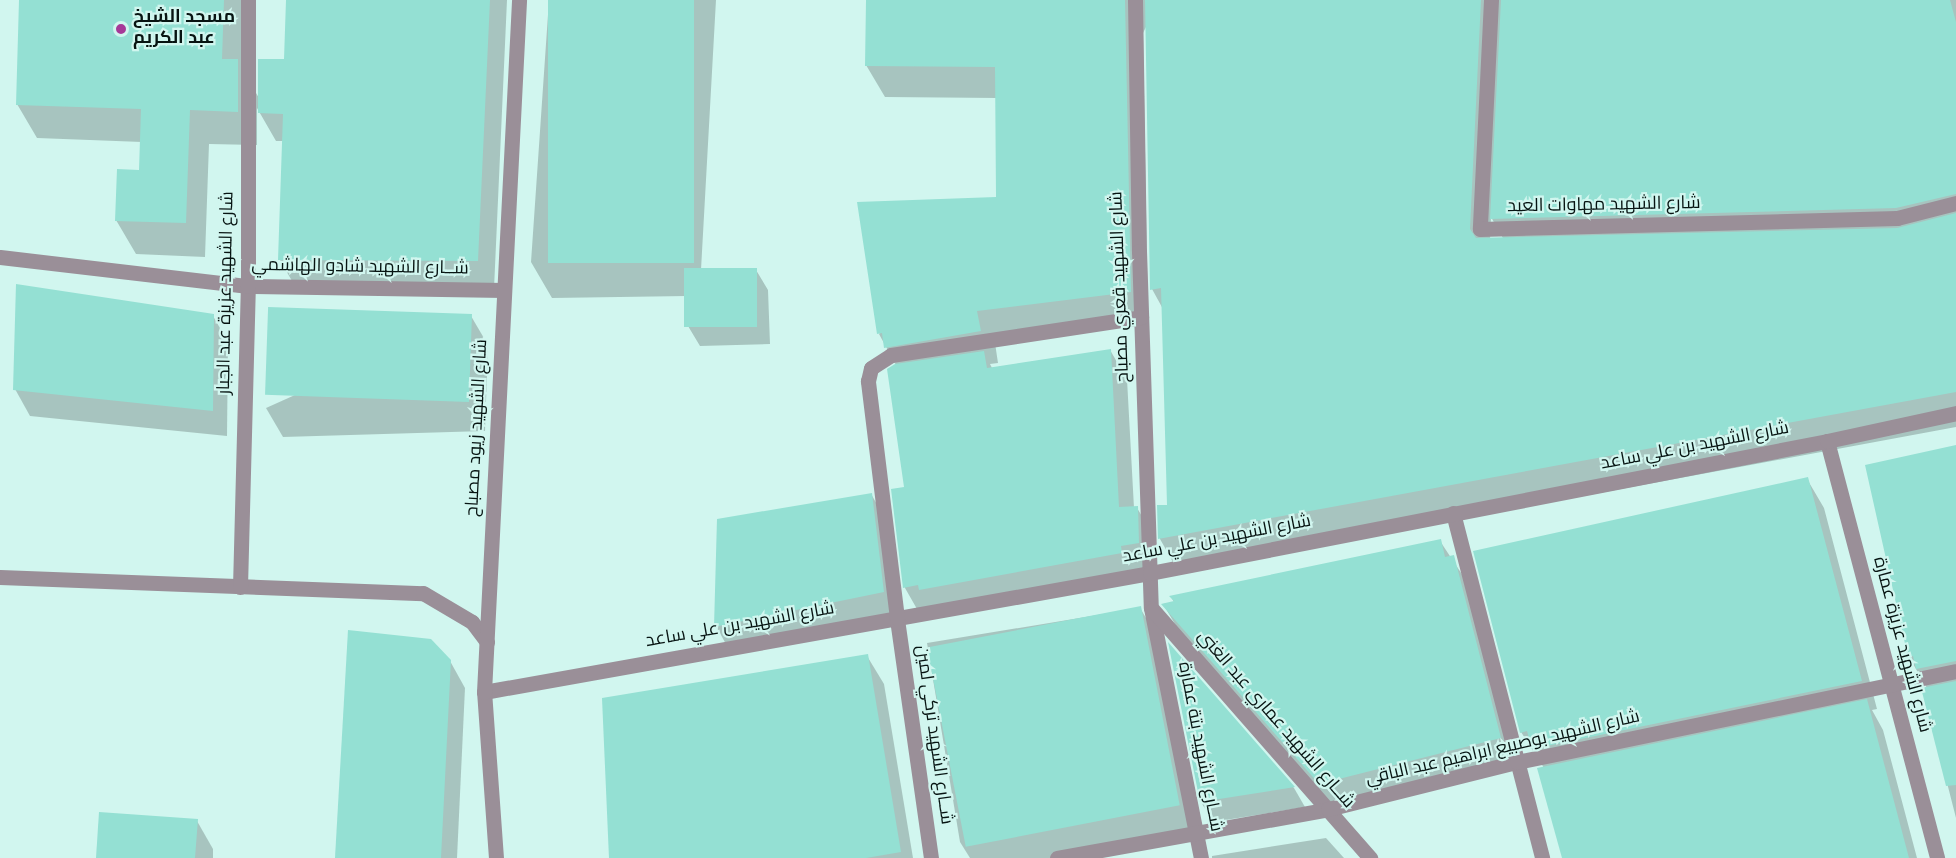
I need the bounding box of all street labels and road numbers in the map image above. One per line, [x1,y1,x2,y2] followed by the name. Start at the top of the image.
[214,191,240,395] street label: شارع الشهيد عزيزة عبد الجبار
[1107,191,1135,383] street label: شارع الشهيد قعري مصباح
[1507,194,1701,218] street label: شارع الشهيد مهاوات العيد
[251,255,469,281] street label: شــارع الشهيد شادو الهاشمي
[463,339,493,517] street label: شارع الشهيد زيود مصباح
[1599,418,1791,476] street label: شارع الشهيد بن علي ساعد
[1121,511,1313,569] street label: شارع الشهيد بن علي ساعد
[1867,555,1935,735] street label: شارع الشهيد عزيزة عمارة
[644,599,836,653] street label: شارع الشهيد بن علي ساعد
[1192,627,1358,813] street label: شــارع الشهيد عماري عبد الغني
[910,644,956,826] street label: شــارع الشهيد تركي لمين
[1172,660,1226,834] street label: شــارع الشهيد بتة عمارة
[1364,707,1642,791] street label: شارع الشهيد بوصبيع ابراهيم عبد الباقي

